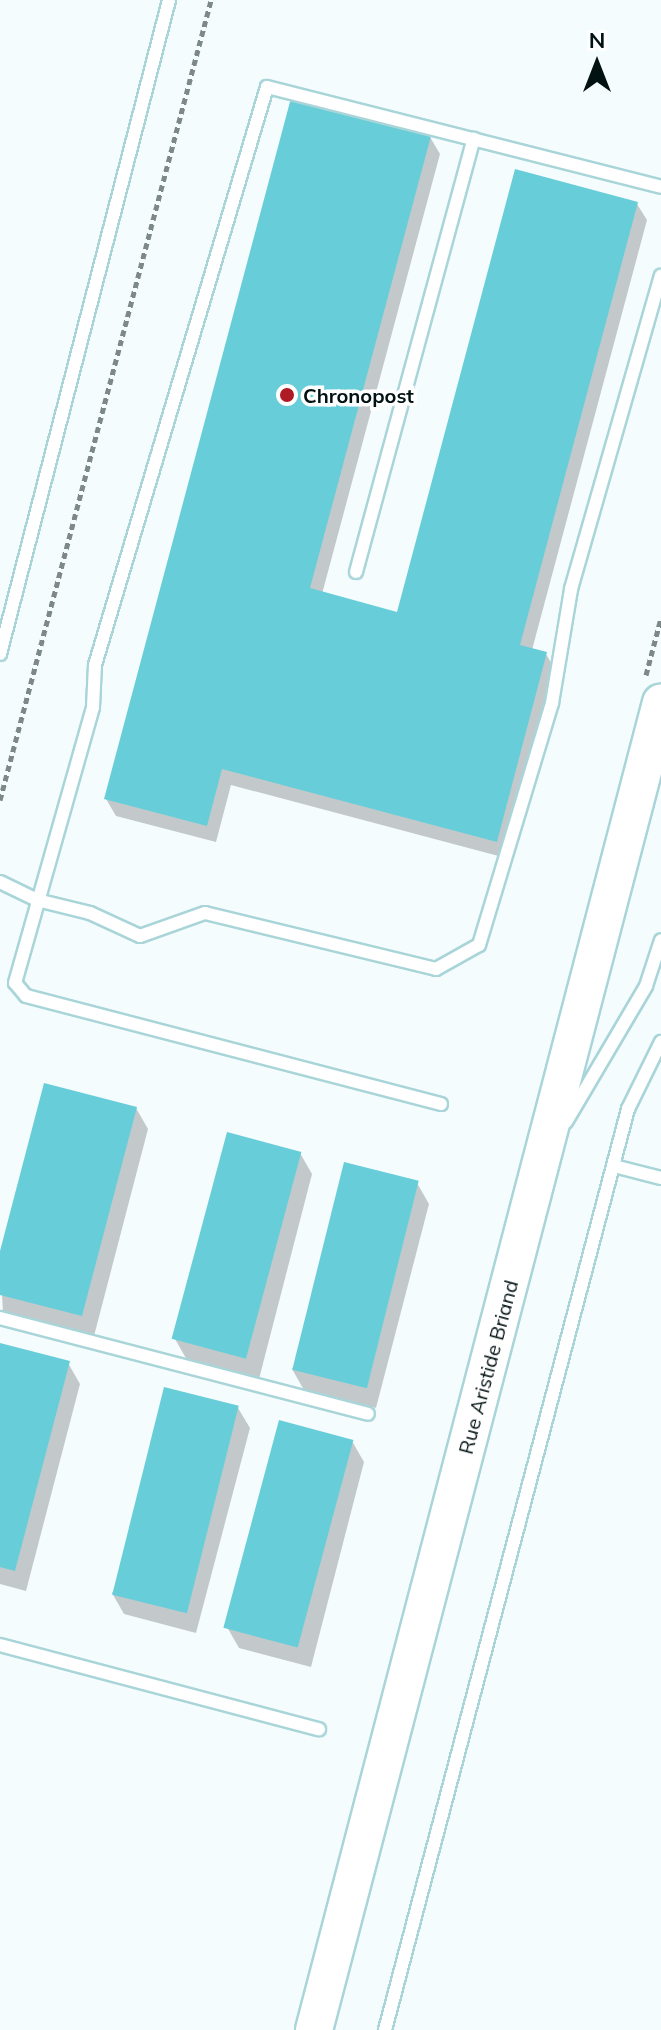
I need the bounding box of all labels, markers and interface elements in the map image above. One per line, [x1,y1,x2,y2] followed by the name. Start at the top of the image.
[557,24,637,104] north arrow
[589,26,605,54] text: N
[303,383,414,407] place label: Chronopost
[278,386,296,404] marker: Chronopost
[453,1277,523,1457] street label: Rue Aristide Briand

